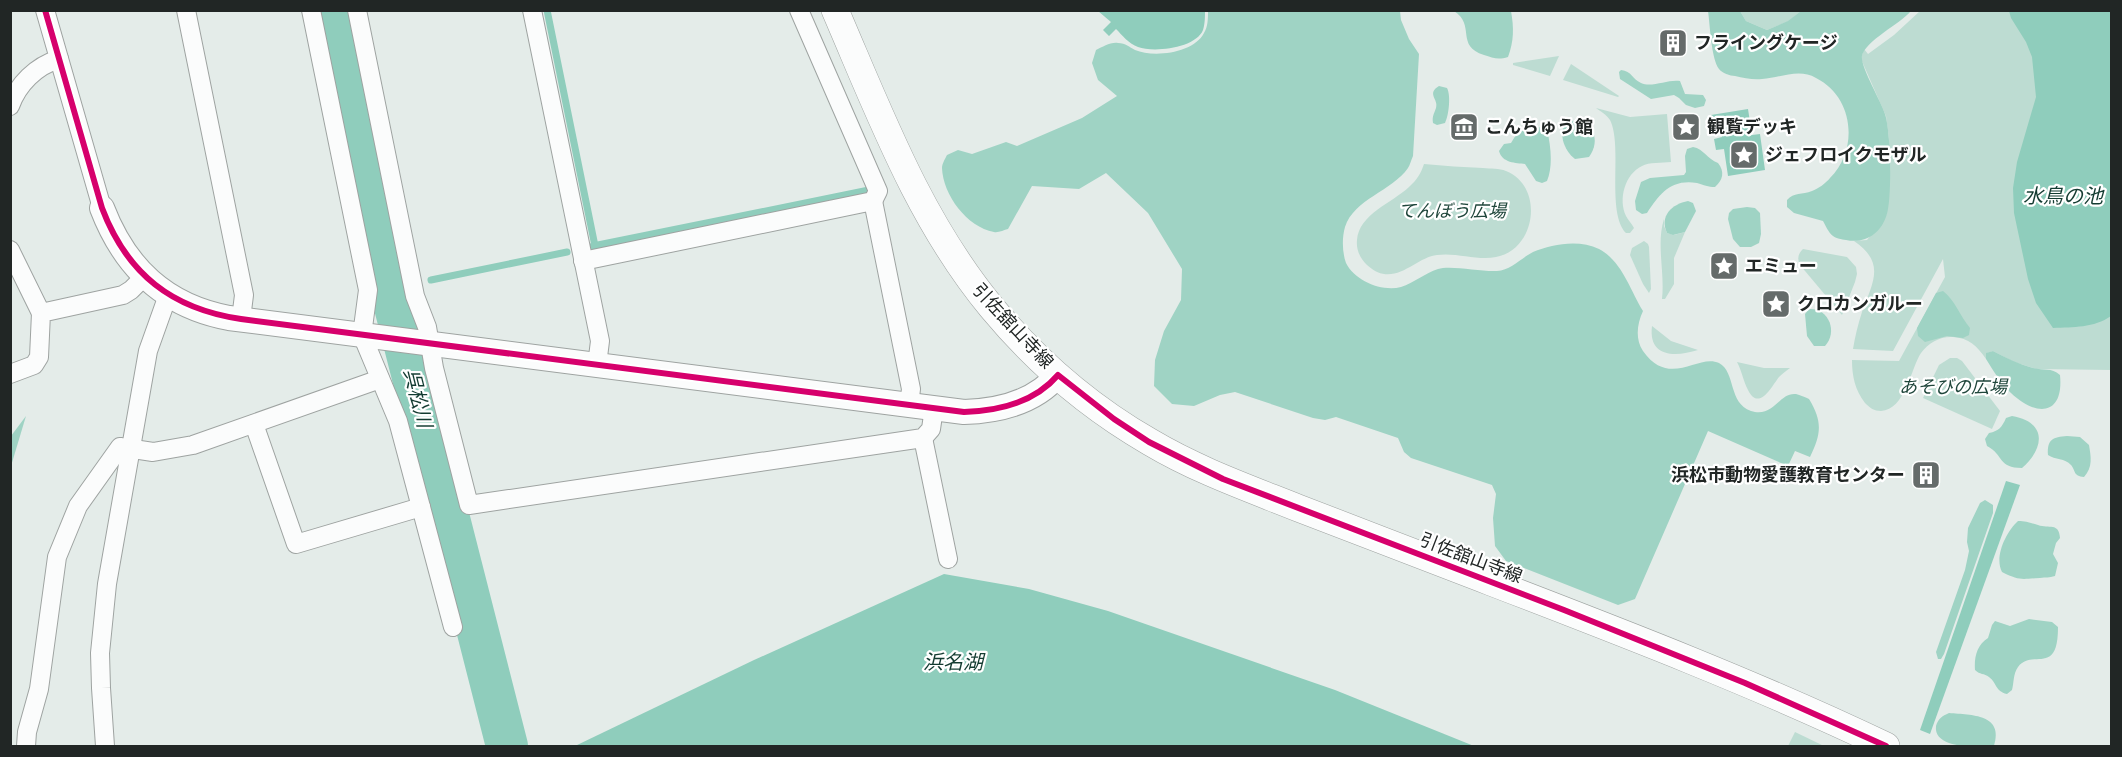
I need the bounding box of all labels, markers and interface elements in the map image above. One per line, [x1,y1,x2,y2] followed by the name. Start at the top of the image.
[1657,27,1689,59] building icon: フライングケージ
[1694,28,1838,55] place label: フライングケージ
[1448,111,1480,143] museum icon: こんちゅう館
[1670,111,1702,143] place icon: 観覧デッキ
[1485,112,1593,139] place label: こんちゅう館
[1707,112,1797,139] place label: 観覧デッキ
[1728,139,1760,171] place icon: ジェフロイクモザル
[1765,140,1927,167] place label: ジェフロイクモザル
[2023,179,2105,209] water label: 水鳥の池
[1398,196,1508,223] park label: てんぼう広場
[1708,250,1740,282] place icon: エミュー
[1745,251,1817,278] place label: エミュー
[967,276,1061,374] street label: 引佐舘山寺線
[1760,288,1792,320] place icon: クロカンガルー
[1797,289,1923,316] place label: クロカンガルー
[398,365,442,432] water label: 呉松川
[1899,372,2009,399] park label: あそびの広場
[1910,459,1942,491] building icon: 浜松市動物愛護教育センター
[1671,460,1905,487] place label: 浜松市動物愛護教育センター
[1416,525,1527,589] street label: 引佐舘山寺線
[923,645,986,675] water label: 浜名湖

